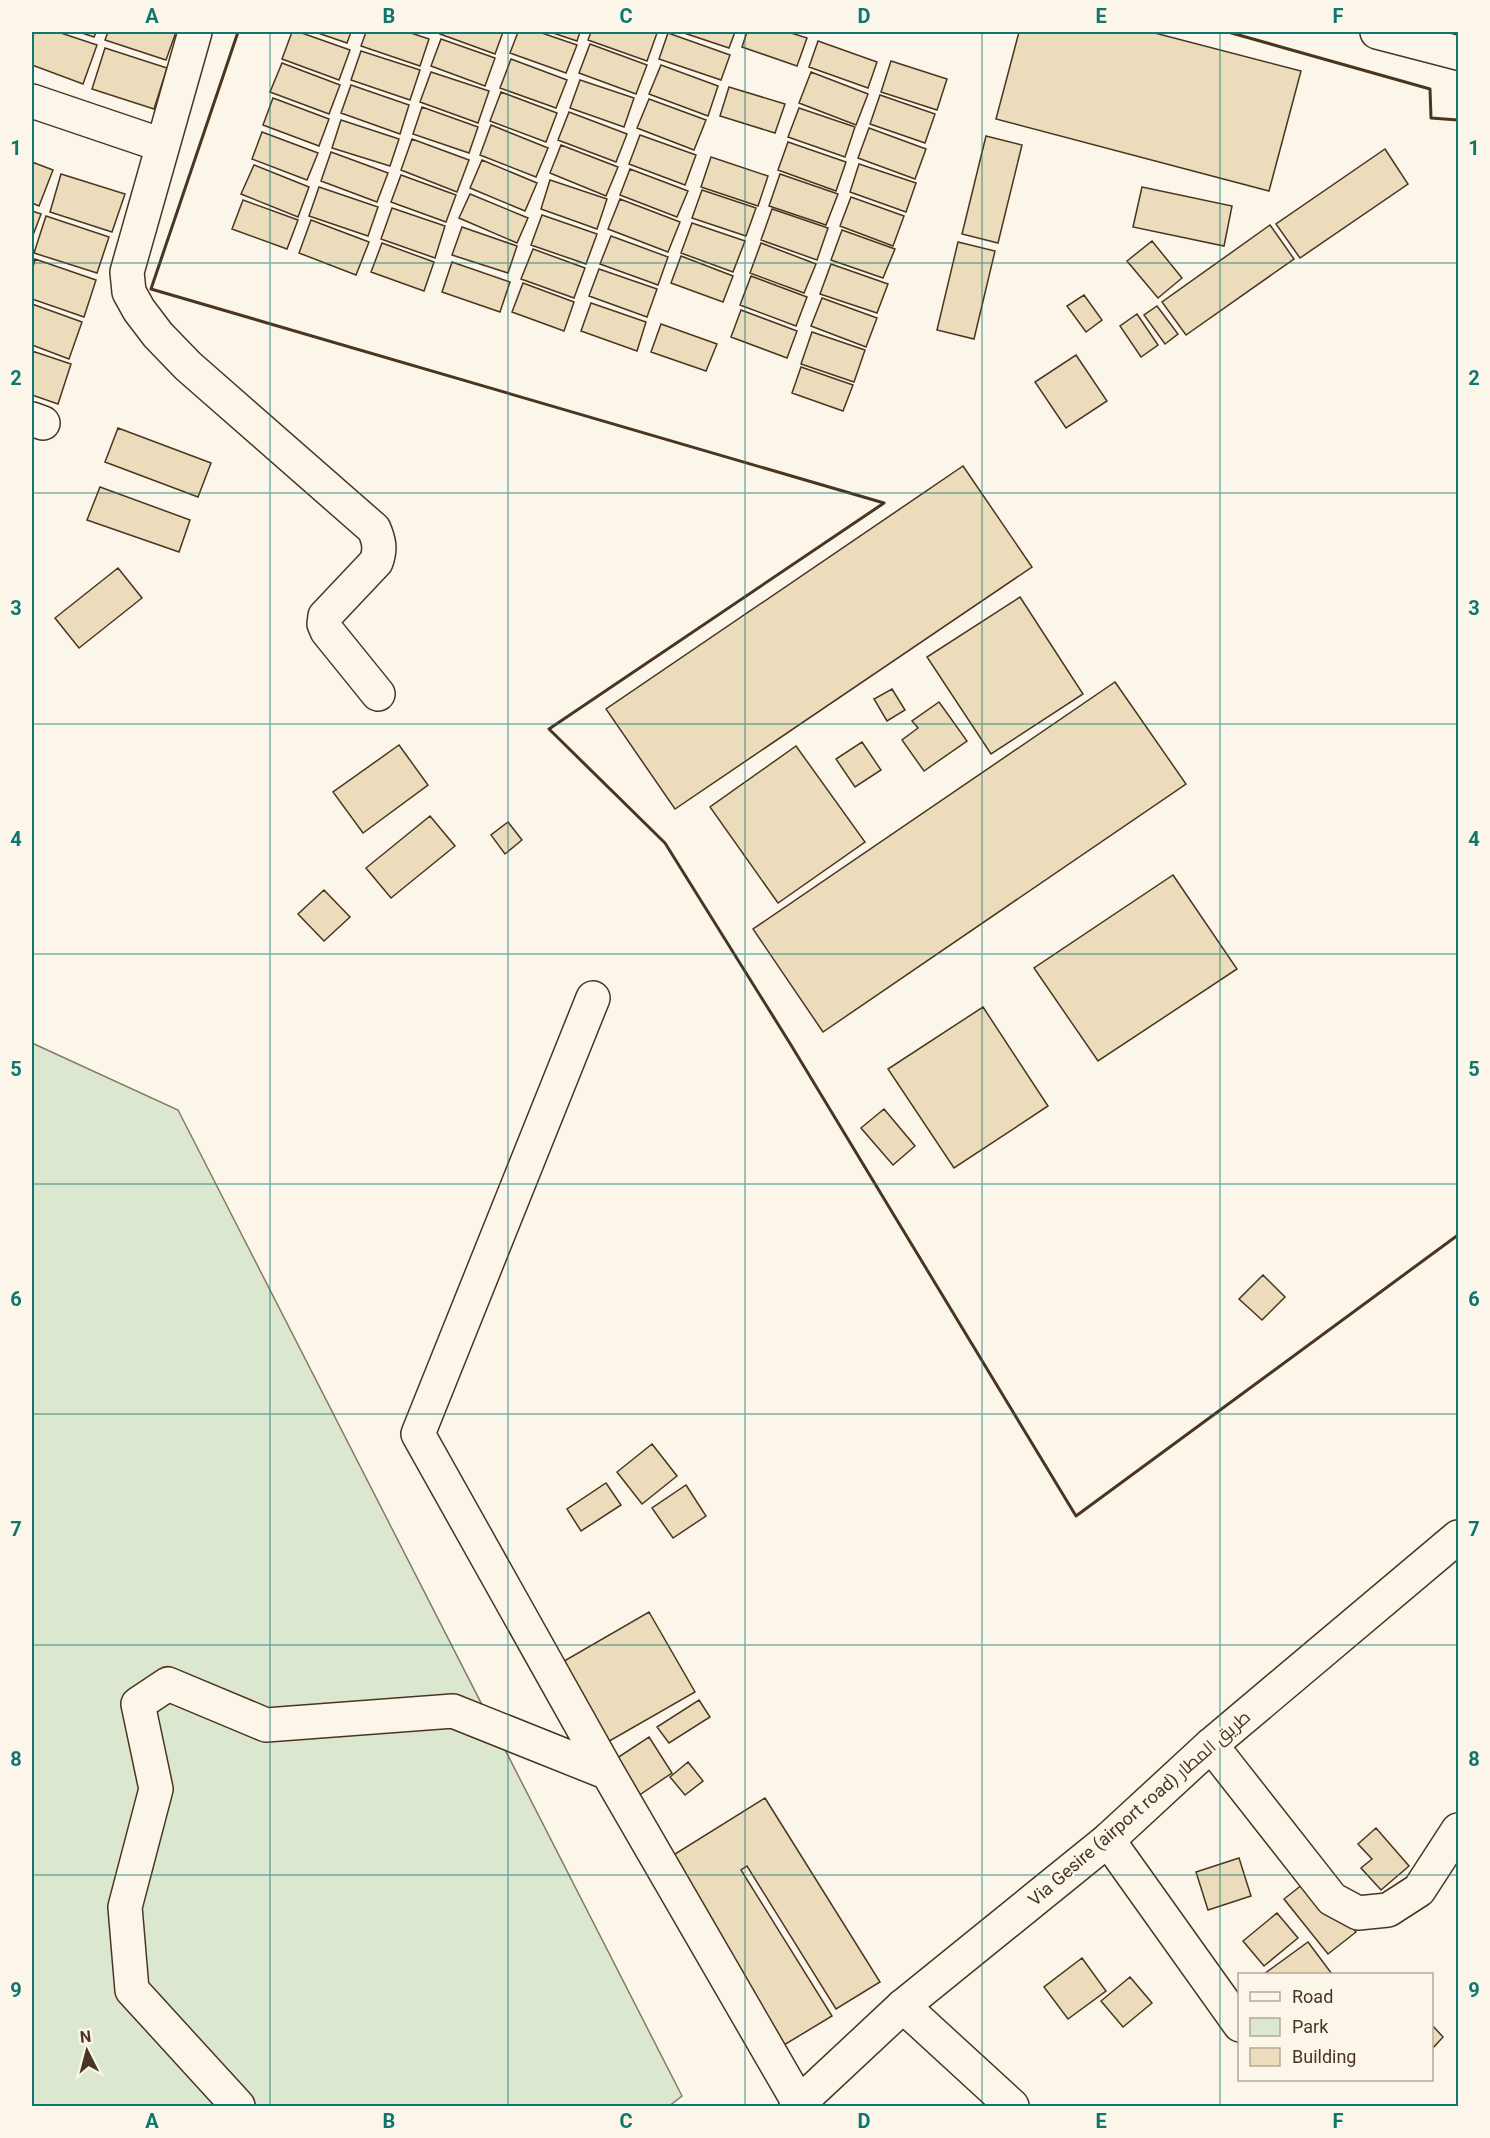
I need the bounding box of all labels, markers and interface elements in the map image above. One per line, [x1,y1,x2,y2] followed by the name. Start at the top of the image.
[145,4,159,28] text: A
[383,4,395,28] text: B
[619,4,633,28] text: C
[858,4,871,28] text: D
[1095,4,1107,28] text: E
[1333,4,1344,28] text: F
[10,136,22,160] text: 1
[1468,136,1480,160] text: 1
[10,366,22,390] text: 2
[1468,366,1480,390] text: 2
[10,596,22,620] text: 3
[1468,596,1480,620] text: 3
[10,827,22,851] text: 4
[1468,827,1480,851] text: 4
[10,1057,22,1081] text: 5
[1468,1057,1480,1081] text: 5
[10,1287,22,1311] text: 6
[1468,1287,1480,1311] text: 6
[10,1517,22,1541] text: 7
[1468,1517,1480,1541] text: 7
[1024,1706,1256,1912] street label: Via Gesire (airport road) طريق المطار
[10,1747,22,1771] text: 8
[1468,1747,1480,1771] text: 8
[1238,1973,1433,2081] legend
[10,1978,22,2002] text: 9
[1468,1978,1480,2002] text: 9
[1292,1986,1333,2007] text: Road
[1292,2016,1329,2037] text: Park
[57,2021,117,2081] north arrow
[79,2027,92,2047] text: N
[1292,2046,1356,2067] text: Building
[145,2109,159,2133] text: A
[383,2109,395,2133] text: B
[619,2109,633,2133] text: C
[858,2109,871,2133] text: D
[1095,2109,1107,2133] text: E
[1333,2109,1344,2133] text: F

